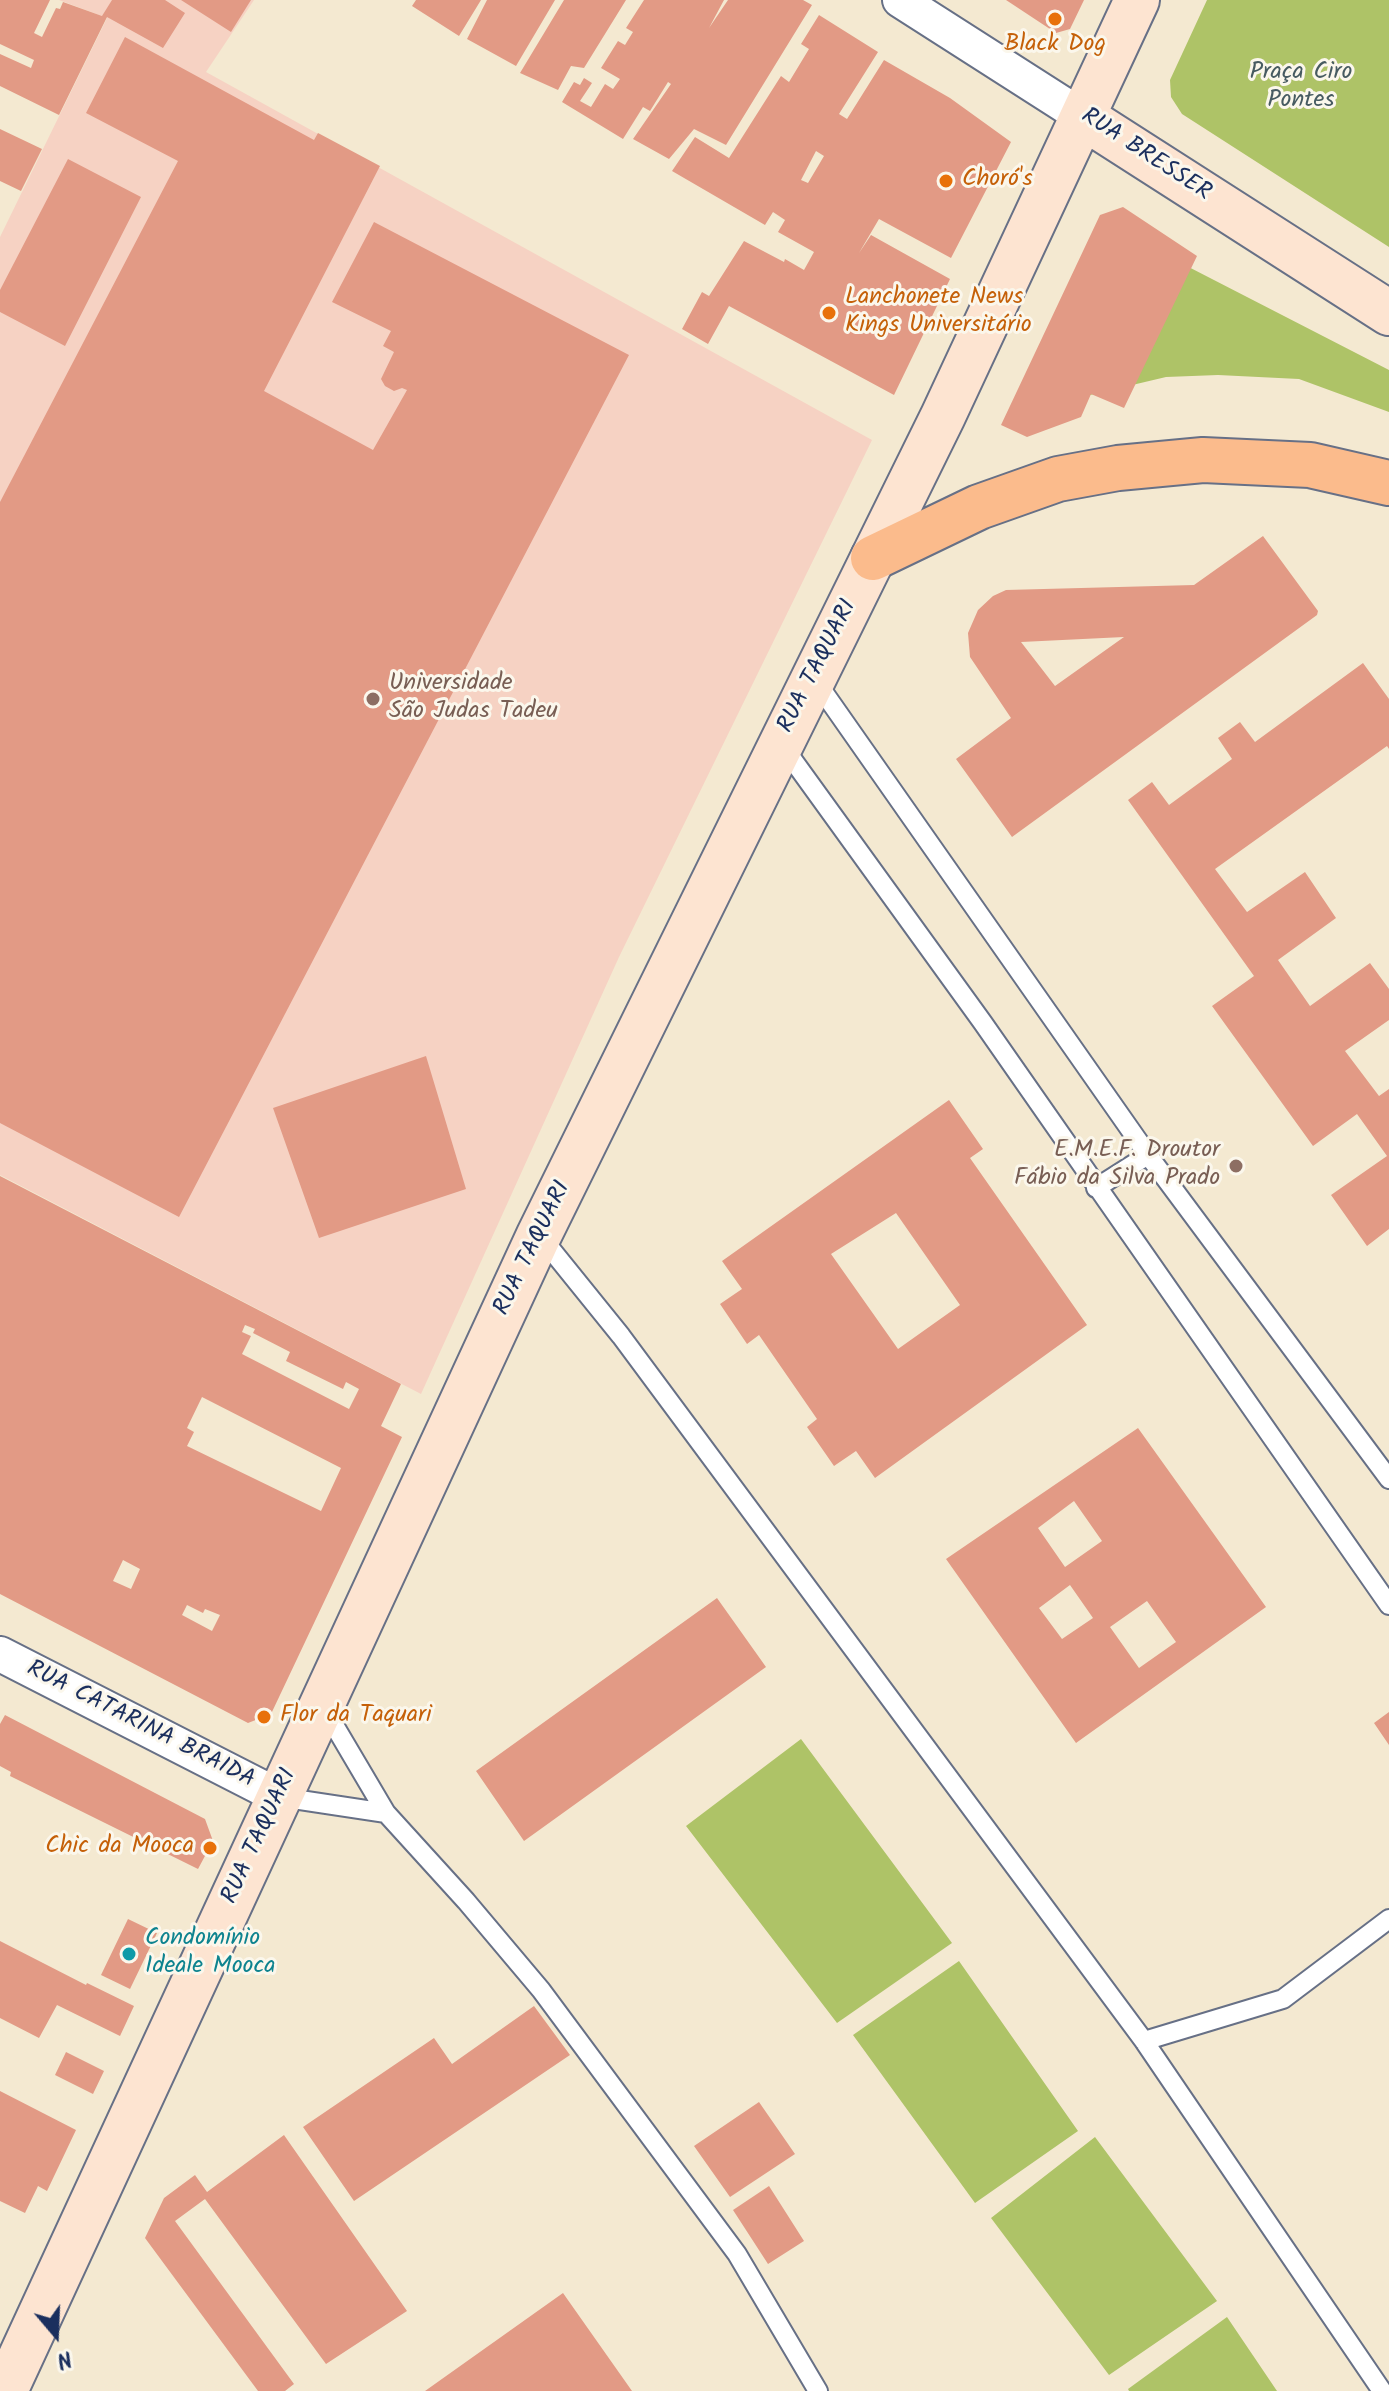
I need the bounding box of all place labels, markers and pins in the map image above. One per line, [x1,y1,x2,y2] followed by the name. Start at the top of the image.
[1046,10,1064,28] marker: Black Dog
[1004,32,1106,60] place label: Black Dog
[962,167,1033,195] place label: Choró's
[937,172,955,190] marker: Choró's
[845,285,1032,341] place label: Lanchonete News Kings Universitário
[820,304,838,322] marker: Lanchonete News Kings Universitário
[389,671,558,727] place label: Universidade São Judas Tadeu
[364,690,382,708] marker: Universidade São Judas Tadeu
[1014,1138,1220,1194] place label: E.M.E.F. Droutor Fábio da Silva Prado
[1227,1157,1245,1175] marker: E.M.E.F. Droutor Fábio da Silva Prado
[280,1703,432,1731] place label: Flor da Taquari
[255,1708,273,1726] marker: Flor da Taquari
[45,1834,194,1862] place label: Chic da Mooca
[201,1839,219,1857] marker: Chic da Mooca
[145,1926,275,1982] place label: Condomínio Ideale Mooca
[120,1945,138,1963] marker: Condomínio Ideale Mooca

